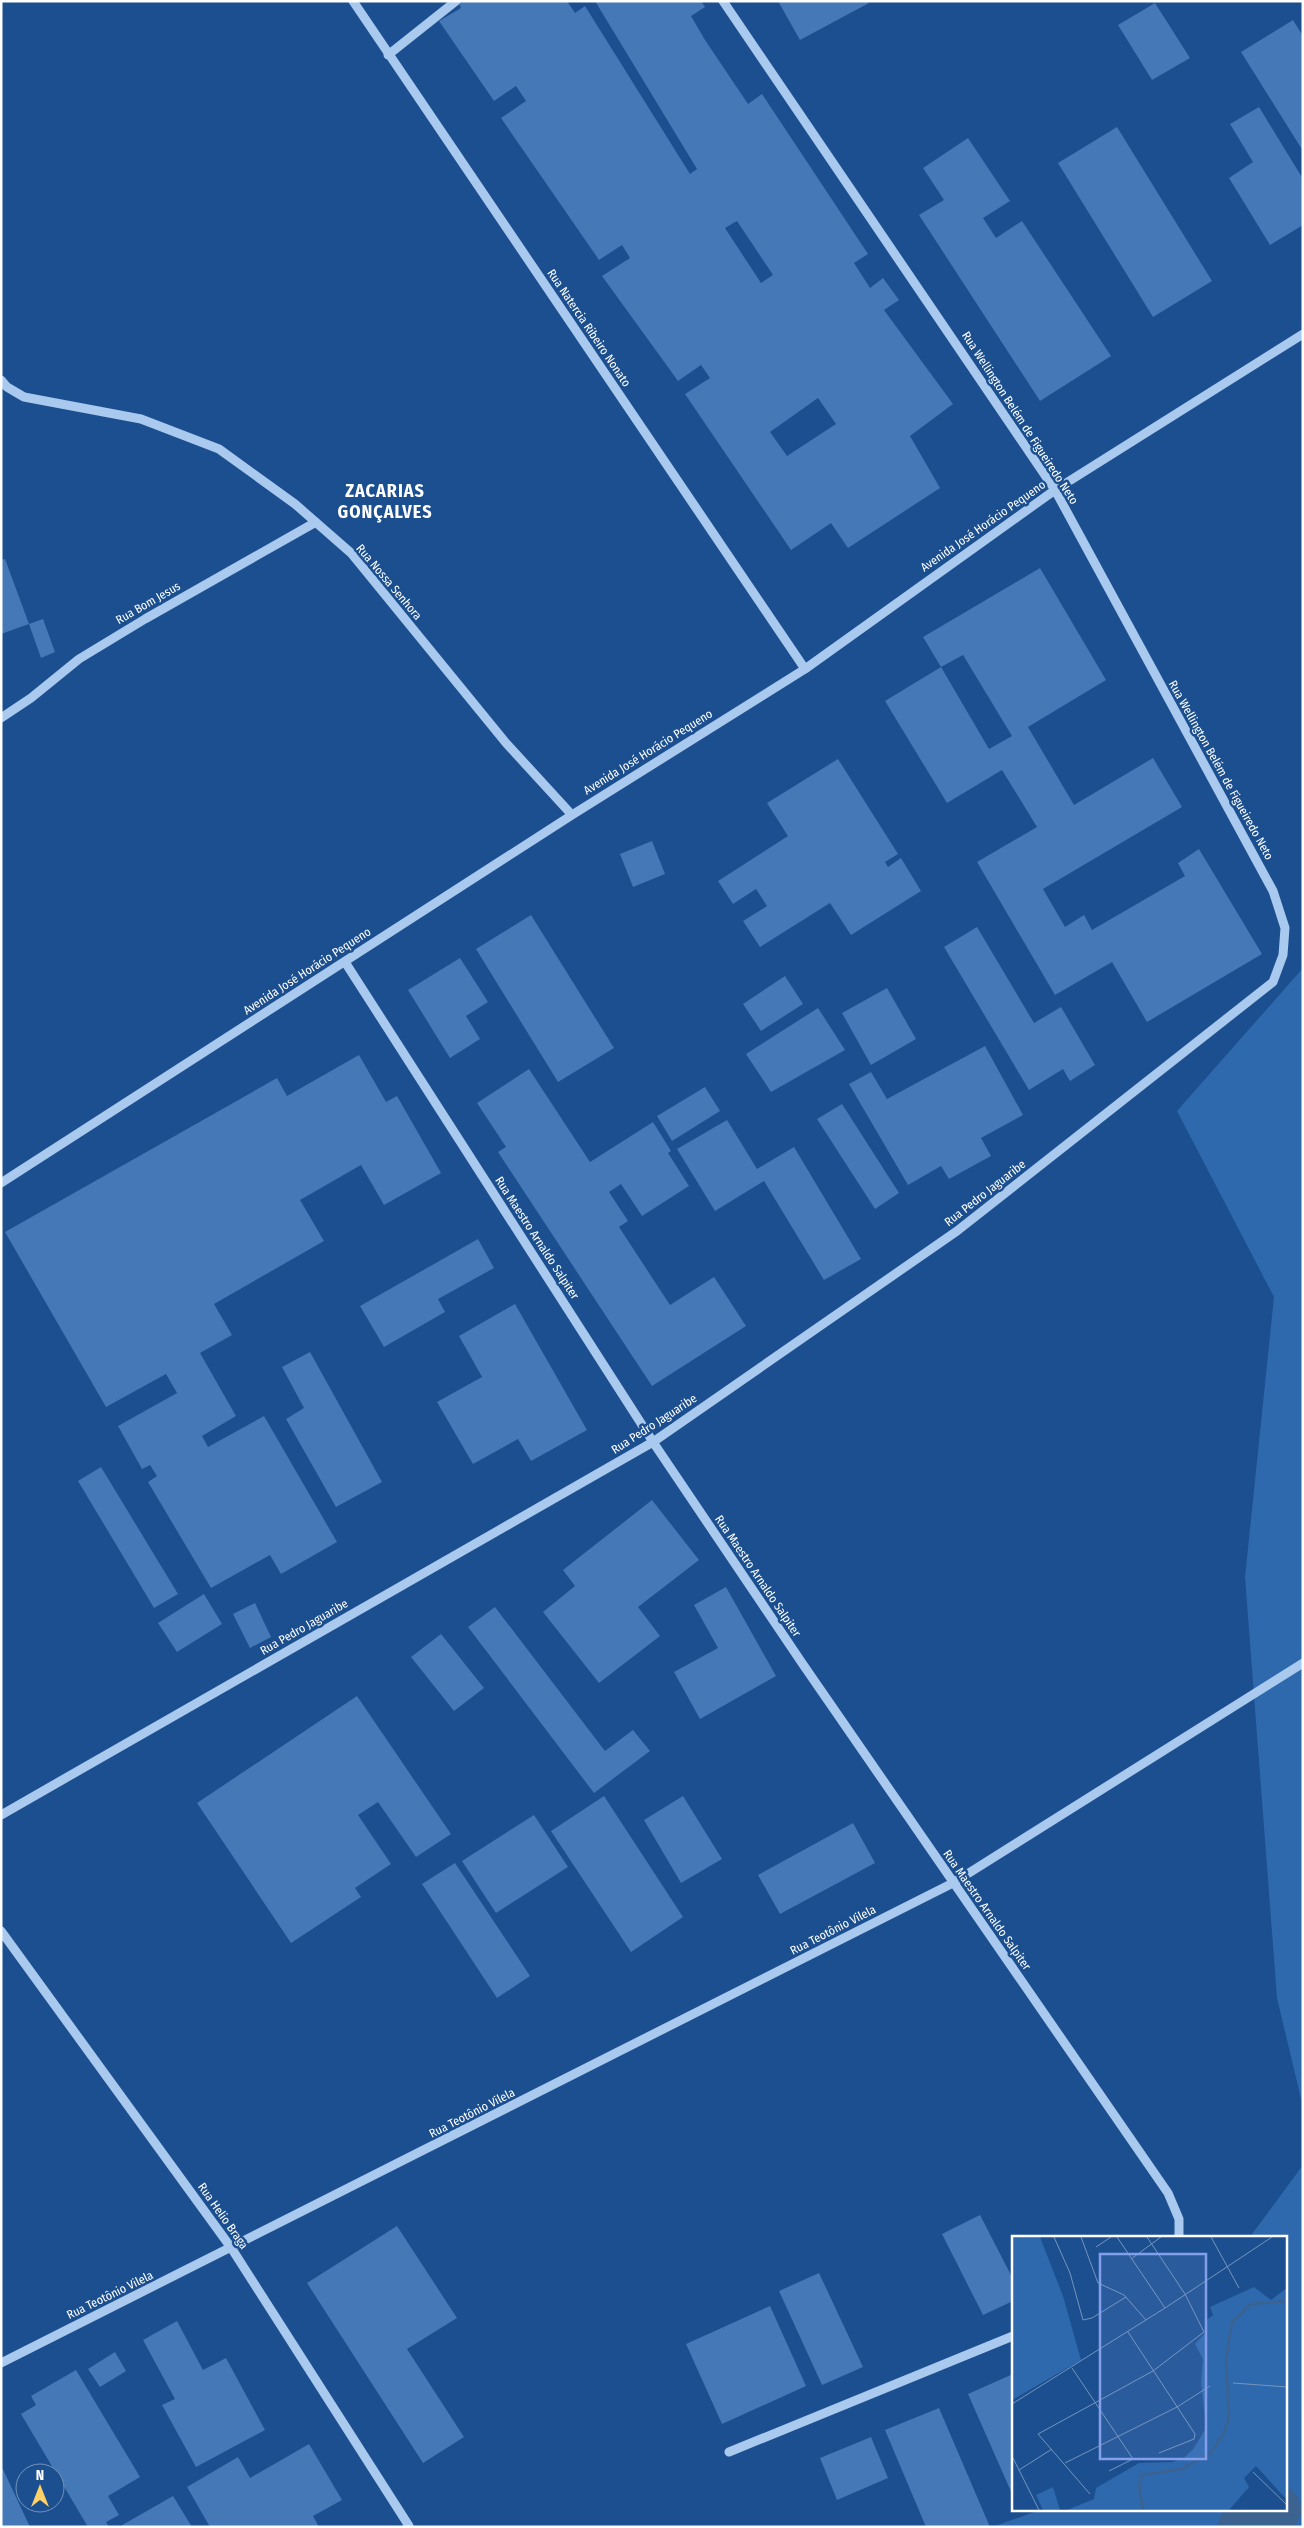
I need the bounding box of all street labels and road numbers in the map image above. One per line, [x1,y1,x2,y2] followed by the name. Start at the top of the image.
[544,267,634,389] street label: Rua Natercia Ribeiro Nonato
[959,329,1081,507] street label: Rua Wellington Belém de Figueiredo Neto
[918,477,1048,575] street label: Avenida José Horácio Pequeno
[353,541,425,623] street label: Rua Nossa Senhora
[113,579,183,627] street label: Rua Bom Jesus
[1166,678,1276,862] street label: Rua Wellington Belém de Figueiredo Neto
[581,707,715,797] street label: Avenida José Horácio Pequeno
[241,925,373,1017] street label: Avenida José Horácio Pequeno
[942,1157,1028,1229] street label: Rua Pedro Jaguaribe
[492,1174,582,1303] street label: Rua Maestro Arnaldo Salpiter
[609,1391,699,1457] street label: Rua Pedro Jaguaribe
[712,1513,804,1640] street label: Rua Maestro Arnaldo Salpiter
[258,1596,350,1658] street label: Rua Pedro Jaguaribe
[940,1847,1034,1973] street label: Rua Maestro Arnaldo Salpiter
[788,1902,878,1958] street label: Rua Teotônio Vilela
[427,2085,517,2141] street label: Rua Teotônio Vilela
[195,2180,251,2252] street label: Rua Helio Braga
[65,2268,156,2322] street label: Rua Teotônio Vilela

